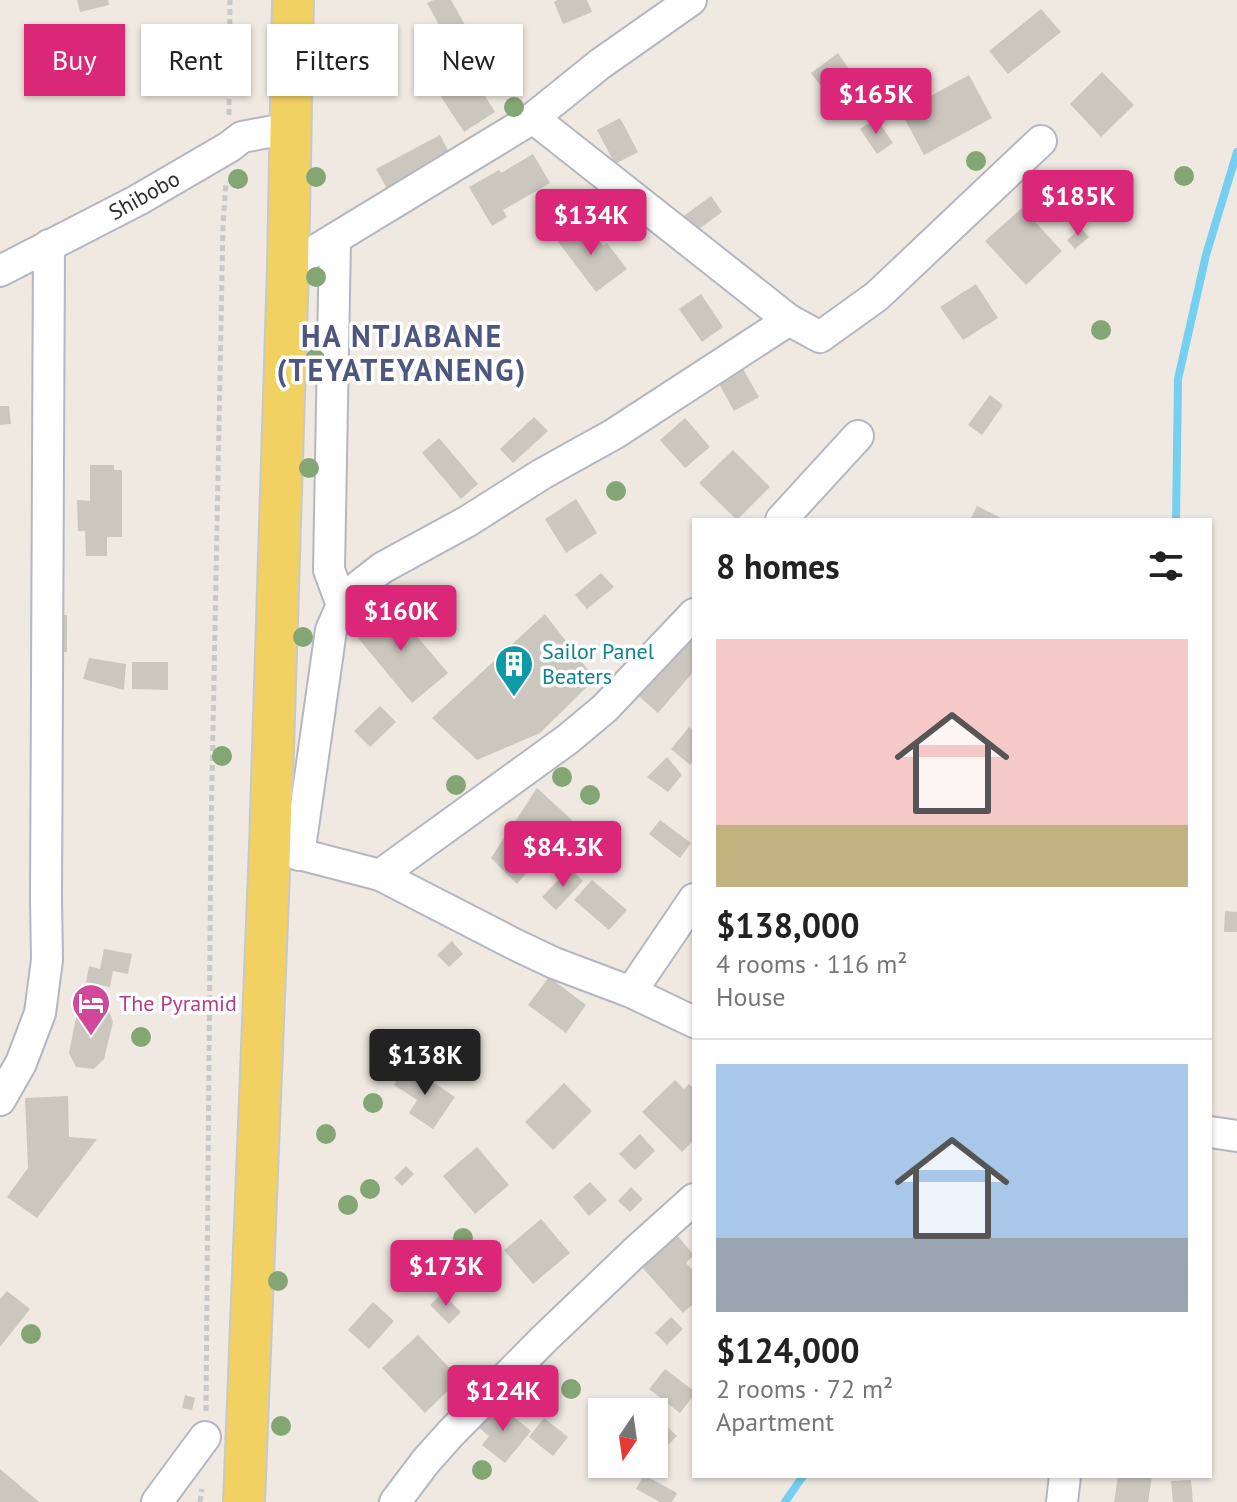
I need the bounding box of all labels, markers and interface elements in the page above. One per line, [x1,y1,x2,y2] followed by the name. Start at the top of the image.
[24,24,125,96] chip: Buy
[141,24,251,96] chip: Rent
[267,24,398,96] chip: Filters
[414,24,523,96] chip: New
[820,68,932,136] pin: $165K
[838,77,914,110] text: $165K
[104,164,184,226] street label: Shibobo
[1022,170,1134,238] pin: $185K
[1040,179,1116,212] text: $185K
[535,189,647,257] pin: $134K
[553,198,629,231] text: $134K
[277,316,527,389] district label: HA NTJABANE (TEYATEYANENG)
[716,544,840,588] text: 8 homes
[1144,544,1188,588] icon: filters
[345,585,457,653] pin: $160K
[363,594,439,627] text: $160K
[542,637,655,690] place label: Sailor Panel Beaters
[493,643,535,698] building icon: Sailor Panel Beaters
[880,691,1024,835] icon: home
[498,821,628,889] pin: $84.3K
[522,830,604,863] text: $84.3K
[716,903,860,947] text: $138,000
[716,947,908,980] text: 4 rooms · 116 m²
[716,980,786,1013] text: House
[70,982,112,1037] hotel icon: The Pyramid
[119,989,237,1017] place label: The Pyramid
[369,1029,481,1097] pin: $138K
[387,1038,463,1071] text: $138K
[880,1116,1024,1260] icon: home
[390,1240,502,1308] pin: $173K
[408,1249,484,1282] text: $173K
[716,1328,860,1372] text: $124,000
[447,1365,559,1433] pin: $124K
[716,1372,893,1405] text: 2 rooms · 72 m²
[465,1374,541,1407] text: $124K
[588,1398,668,1478] north arrow
[588,1398,668,1478] map controls
[716,1405,834,1438] text: Apartment

